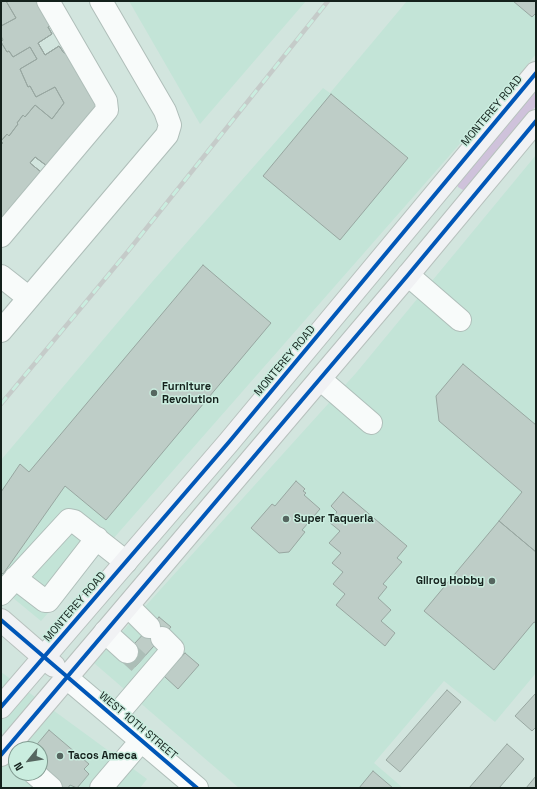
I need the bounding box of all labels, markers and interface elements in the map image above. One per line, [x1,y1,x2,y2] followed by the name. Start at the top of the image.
[459,73,525,149] street label: MONTEREY ROAD
[252,323,318,399] street label: MONTEREY ROAD
[162,380,219,406] place label: Furniture Revolution
[149,388,159,398] marker: Furniture Revolution
[294,512,374,526] place label: Super Taqueria
[281,514,291,524] marker: Super Taqueria
[41,569,109,645] street label: MONTEREY ROAD
[416,574,484,588] place label: Gilroy Hobby
[487,576,497,586] marker: Gilroy Hobby
[96,689,180,763] street label: WEST 10TH STREET
[8,741,48,781] north arrow
[68,749,137,763] place label: Tacos Ameca
[55,751,65,761] marker: Tacos Ameca
[11,760,26,773] text: N

